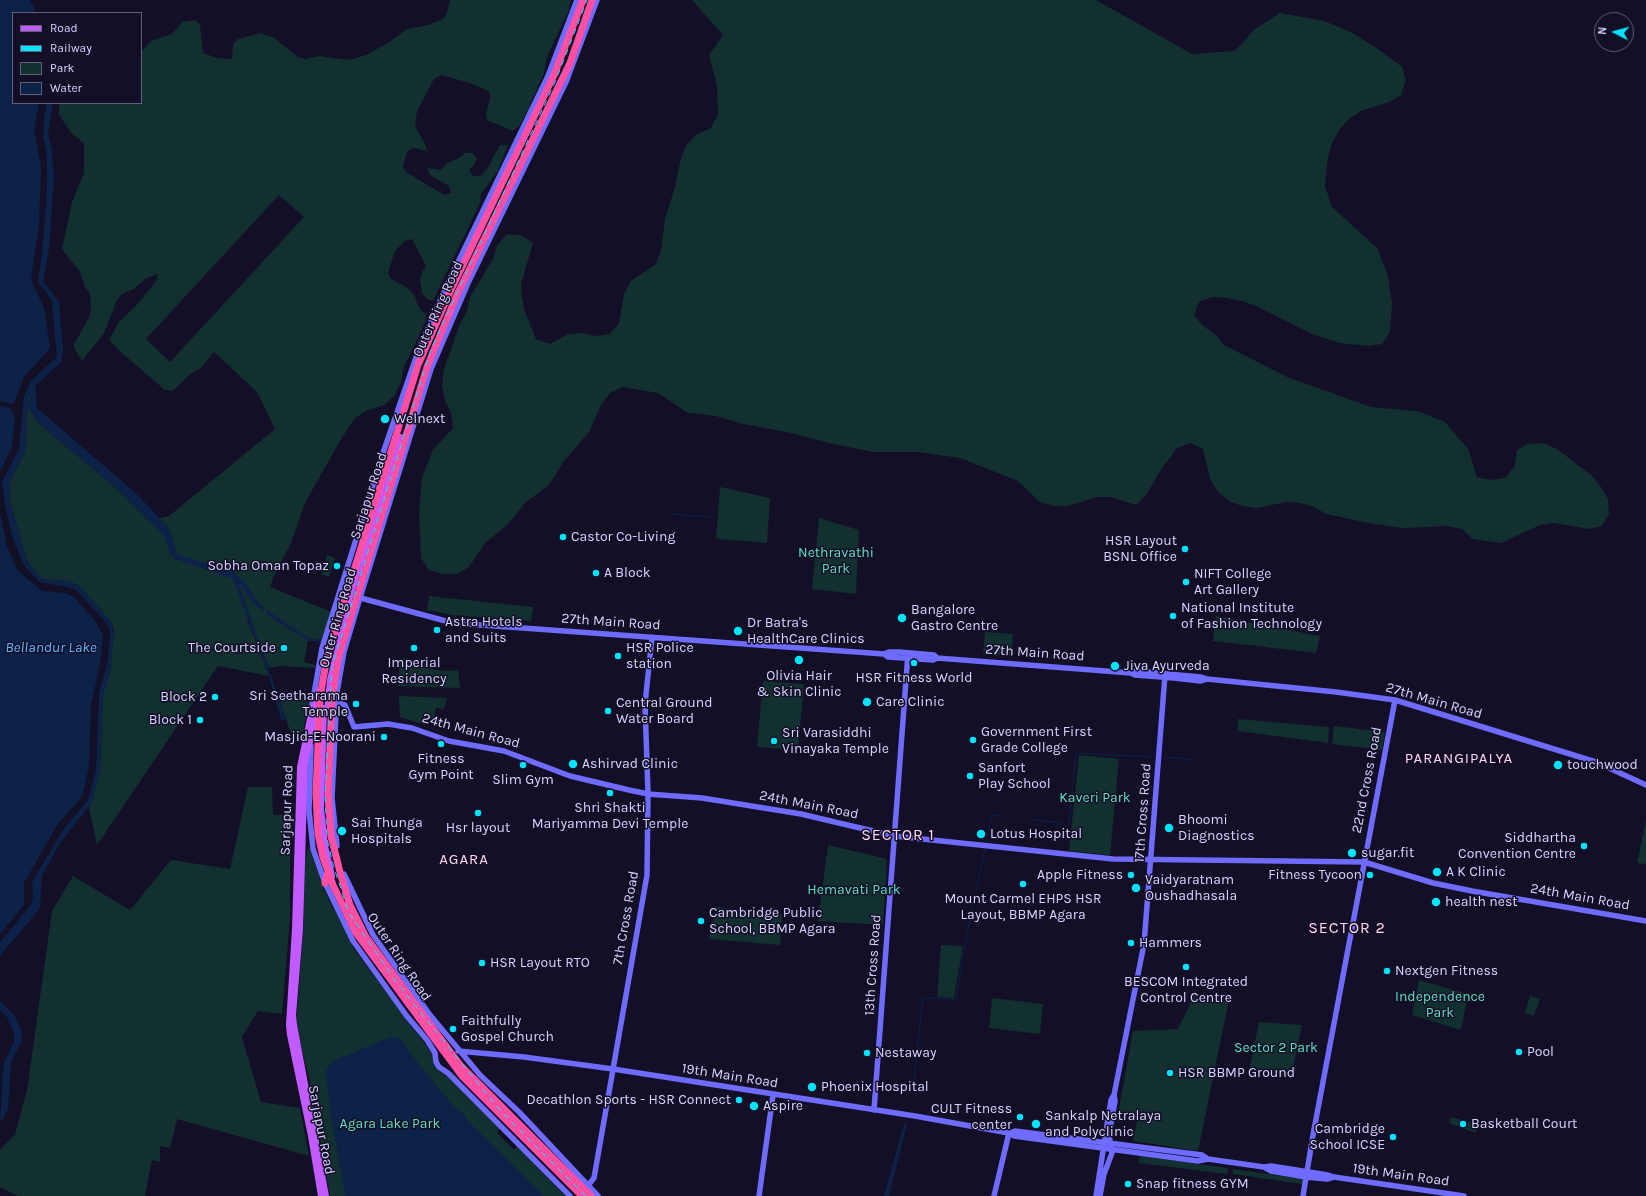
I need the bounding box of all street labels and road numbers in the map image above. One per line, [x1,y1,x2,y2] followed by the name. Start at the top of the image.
[409,259,467,359] street label: Outer Ring Road
[347,450,391,542] street label: Sarjapur Road
[316,566,360,670] street label: Outer Ring Road
[561,610,661,634] street label: 27th Main Road
[985,641,1085,665] street label: 27th Main Road
[1384,679,1484,723] street label: 27th Main Road
[420,710,522,752] street label: 24th Main Road
[1348,725,1386,835] street label: 22nd Cross Road
[1131,763,1155,863] street label: 17th Cross Road
[277,764,297,856] street label: Sarjapur Road
[758,787,860,823] street label: 24th Main Road
[609,870,643,966] street label: 7th Cross Road
[1529,880,1631,914] street label: 24th Main Road
[363,910,435,1004] street label: Outer Ring Road
[861,914,885,1016] street label: 13th Cross Road
[681,1060,779,1092] street label: 19th Main Road
[304,1084,338,1176] street label: Sarjapur Road
[1352,1160,1450,1190] street label: 19th Main Road

